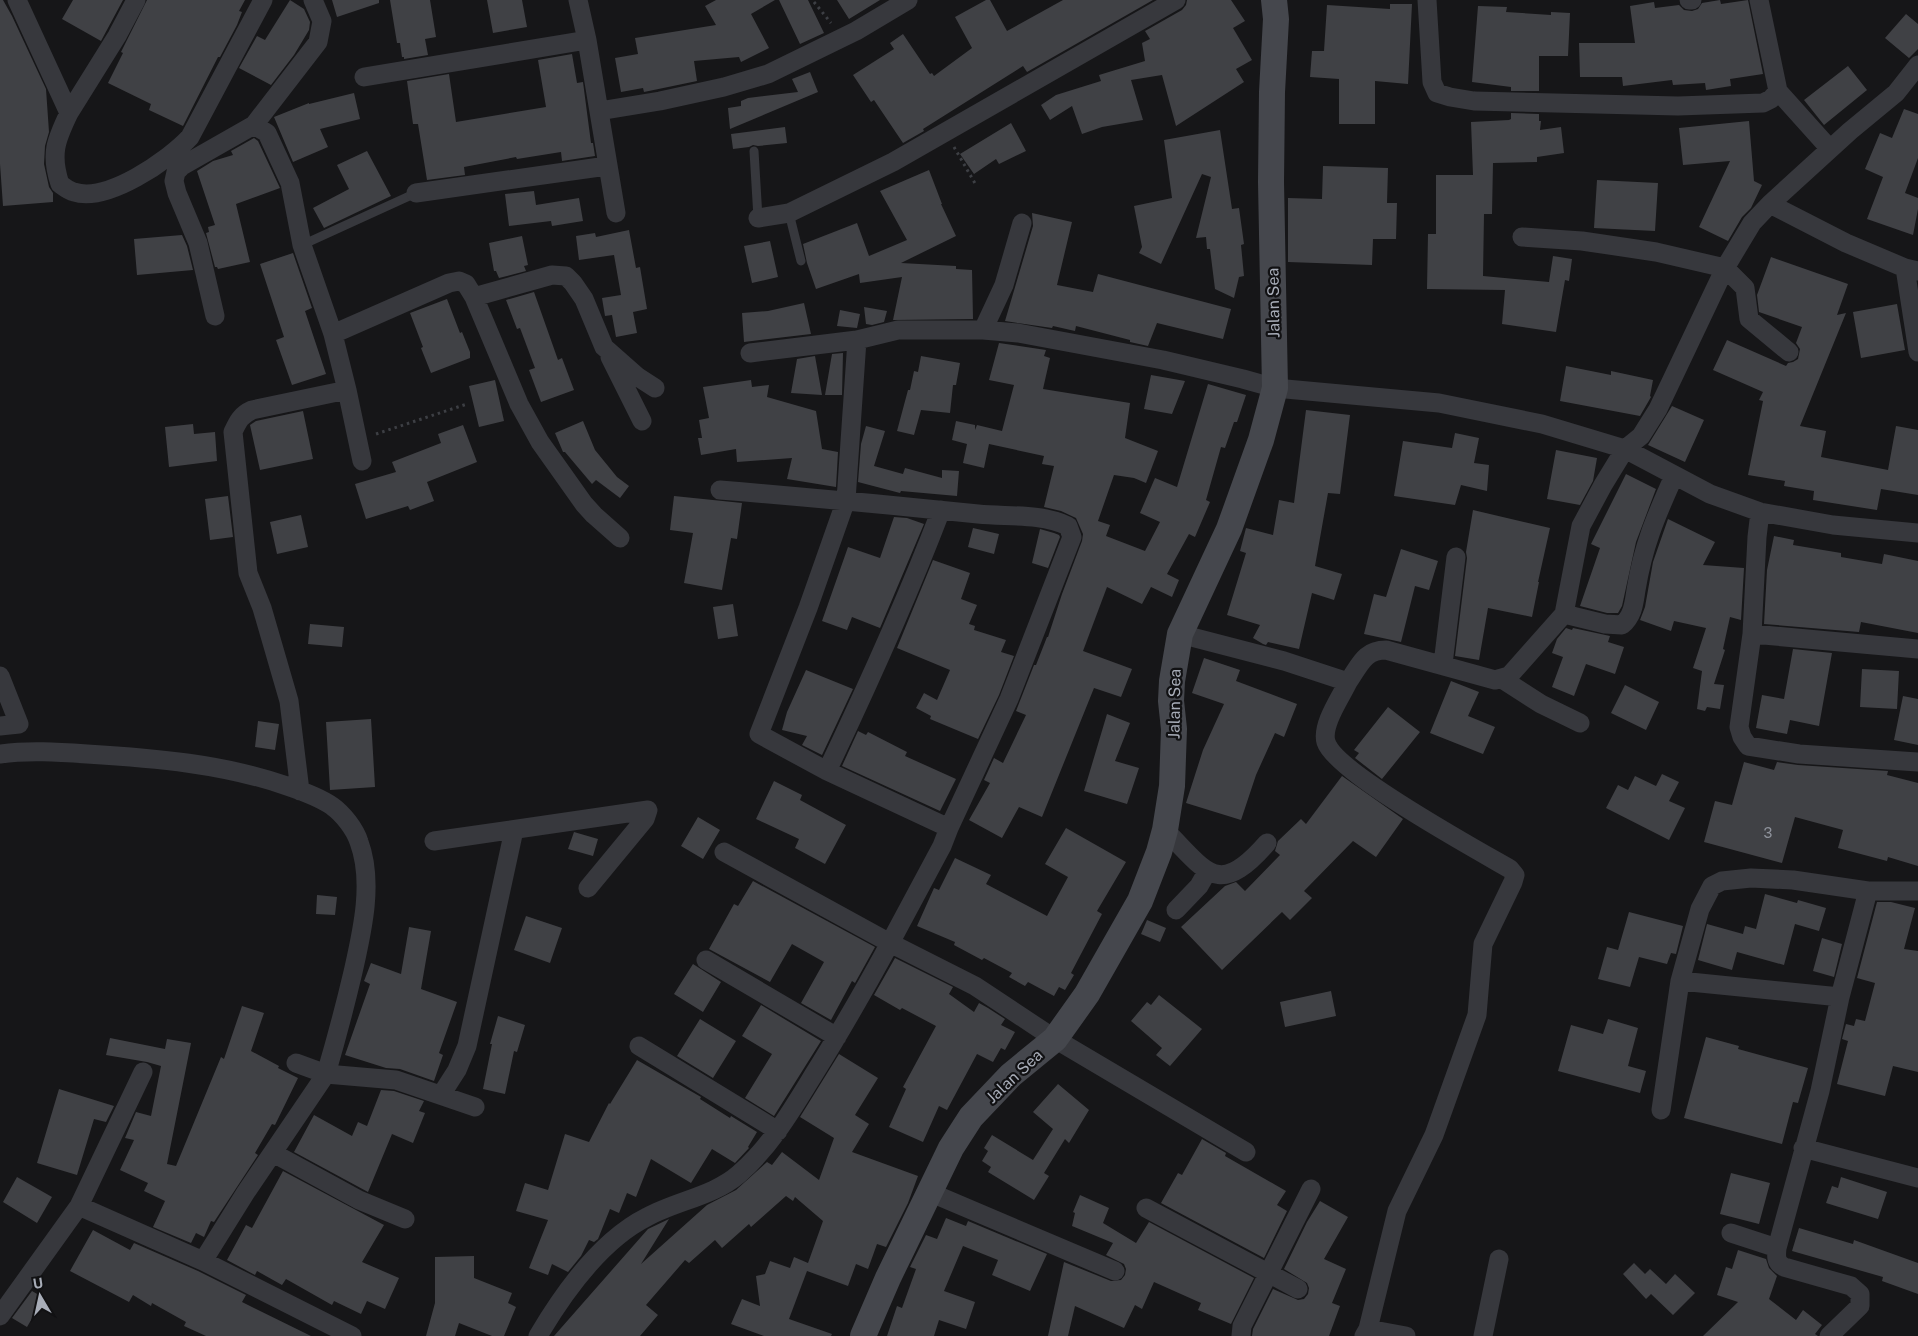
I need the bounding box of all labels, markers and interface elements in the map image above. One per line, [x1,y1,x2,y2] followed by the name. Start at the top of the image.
[1263,268,1284,338] street label: Jalan Sea
[1164,669,1185,739] street label: Jalan Sea
[1764,825,1773,841] house number: 3
[982,1045,1047,1107] street label: Jalan Sea
[15,1271,65,1321] north arrow
[32,1274,44,1292] text: U

